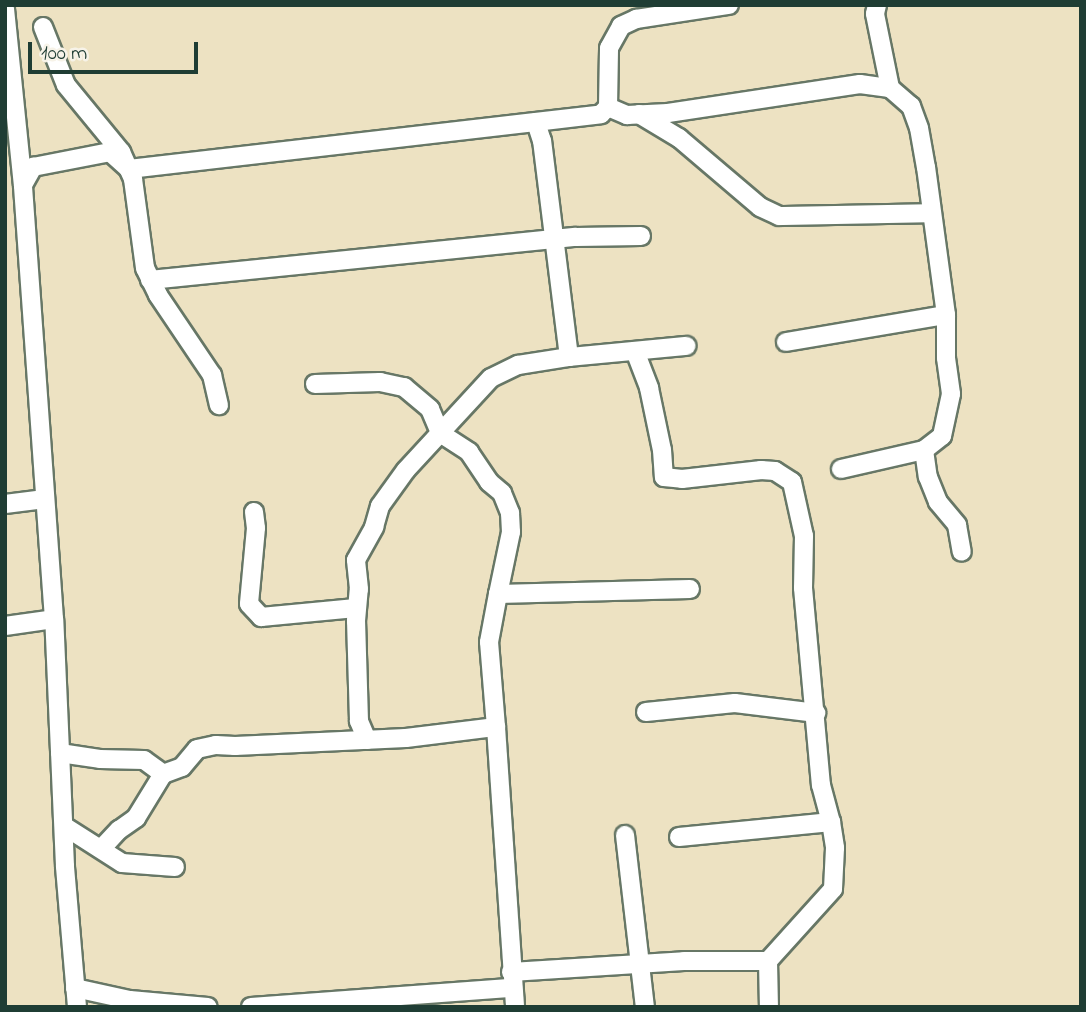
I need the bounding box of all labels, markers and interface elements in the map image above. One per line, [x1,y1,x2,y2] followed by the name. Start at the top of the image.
[32,28,201,72] scale bar
[41,39,87,69] text: 100 m

